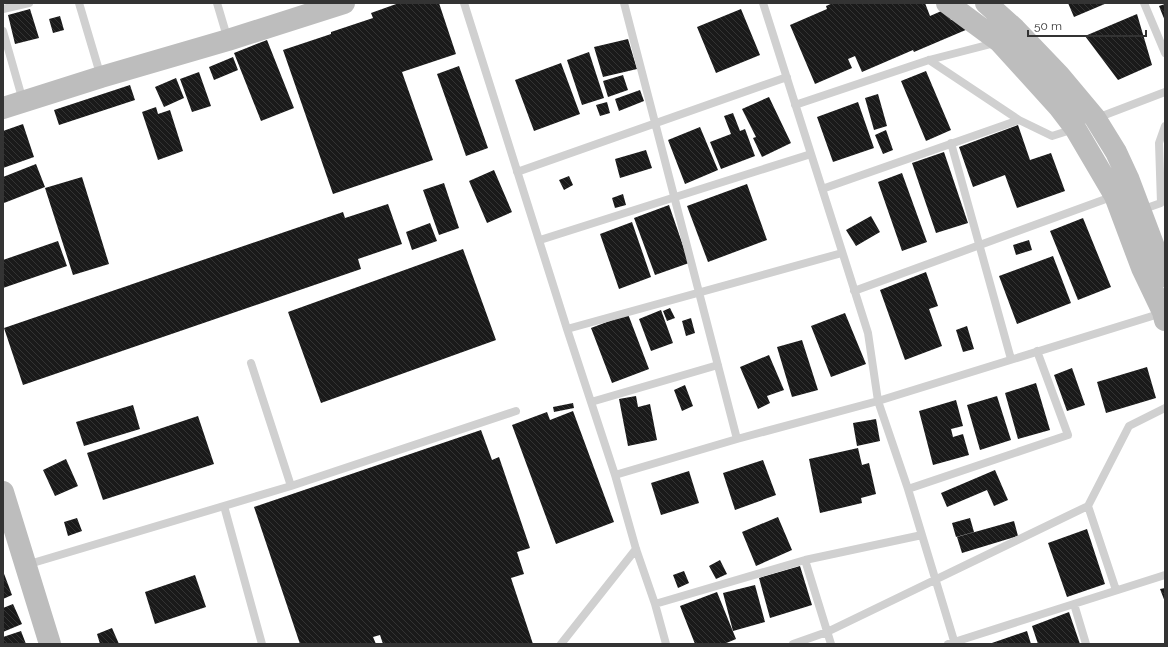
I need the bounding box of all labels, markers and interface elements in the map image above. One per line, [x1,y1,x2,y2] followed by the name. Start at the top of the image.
[1028,12,1146,38] scale bar
[1034,19,1062,33] text: 50 m

